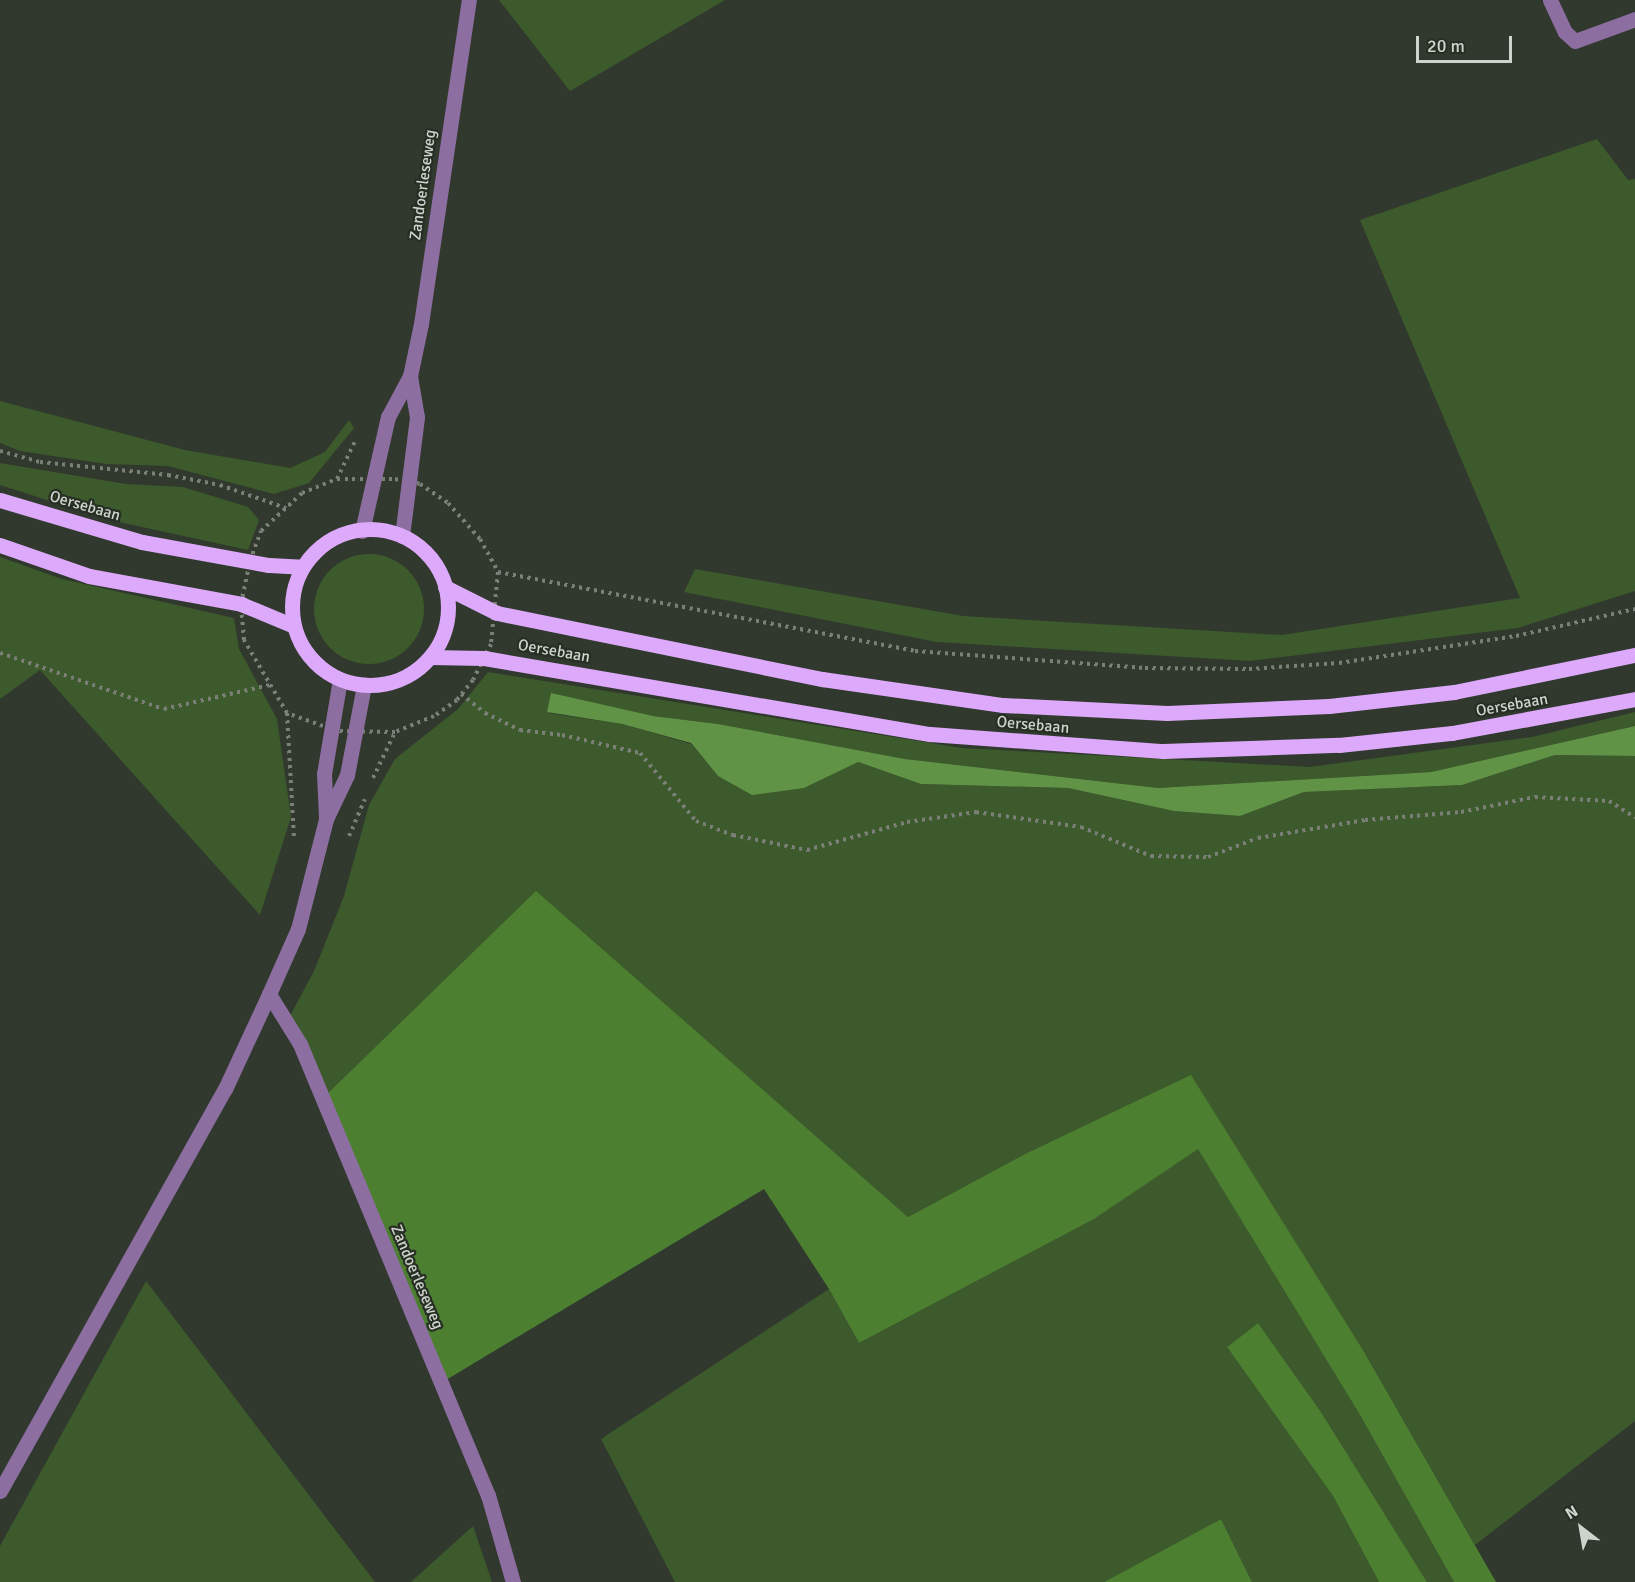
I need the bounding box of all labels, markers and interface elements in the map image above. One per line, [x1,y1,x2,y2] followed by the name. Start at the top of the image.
[1419,24,1515,62] scale bar
[1427,35,1465,57] text: 20 m
[406,128,440,242] street label: Zandoerleseweg
[47,487,123,525] street label: Oersebaan
[516,635,592,667] street label: Oersebaan
[1474,689,1550,721] street label: Oersebaan
[996,712,1070,738] street label: Oersebaan
[386,1222,448,1332] street label: Zandoerleseweg
[1551,1498,1611,1558] north arrow
[1562,1501,1582,1524] text: N

